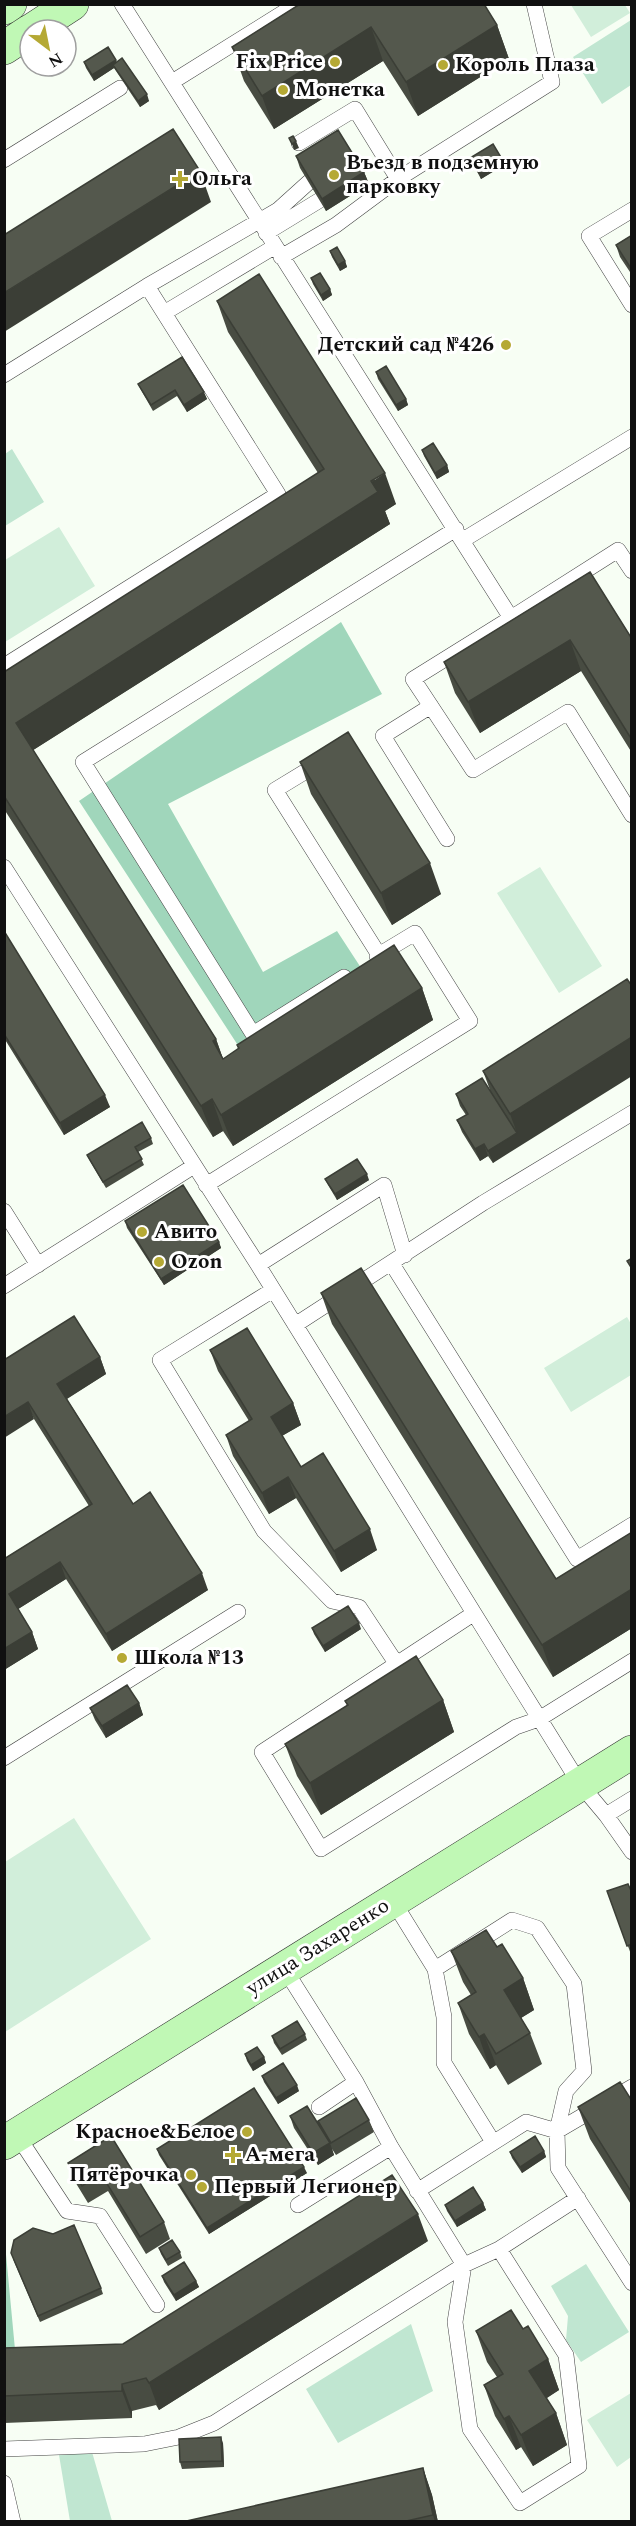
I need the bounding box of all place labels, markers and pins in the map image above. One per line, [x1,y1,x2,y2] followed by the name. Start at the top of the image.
[236,46,323,78] place label: Fix Price
[455,49,595,81] place label: Король Плаза
[328,55,342,69] marker: Fix Price
[436,58,450,72] marker: Король Плаза
[295,74,385,106] place label: Монетка
[276,83,290,97] marker: Монетка
[346,147,539,203] place label: Въезд в подземную парковку
[192,163,252,195] place label: Ольга
[327,168,341,182] marker: Въезд в подземную парковку
[173,172,187,186] marker: Ольга
[318,329,494,361] place label: Детский сад №426
[499,338,513,352] marker: Детский сад №426
[154,1216,217,1248] place label: Авито
[135,1225,149,1239] marker: Авито
[171,1246,223,1278] place label: Ozon
[152,1255,166,1269] marker: Ozon
[134,1642,244,1674] place label: Школа №13
[115,1651,129,1665] marker: Школа №13
[75,2116,235,2148] place label: Красное&Белое
[240,2125,254,2139] marker: Красное&Белое
[245,2139,315,2171] place label: А-мега
[226,2148,240,2162] marker: А-мега
[69,2159,179,2191] place label: Пятёрочка
[184,2168,198,2182] marker: Пятёрочка
[214,2171,397,2203] place label: Первый Легионер
[195,2180,209,2194] marker: Первый Легионер

